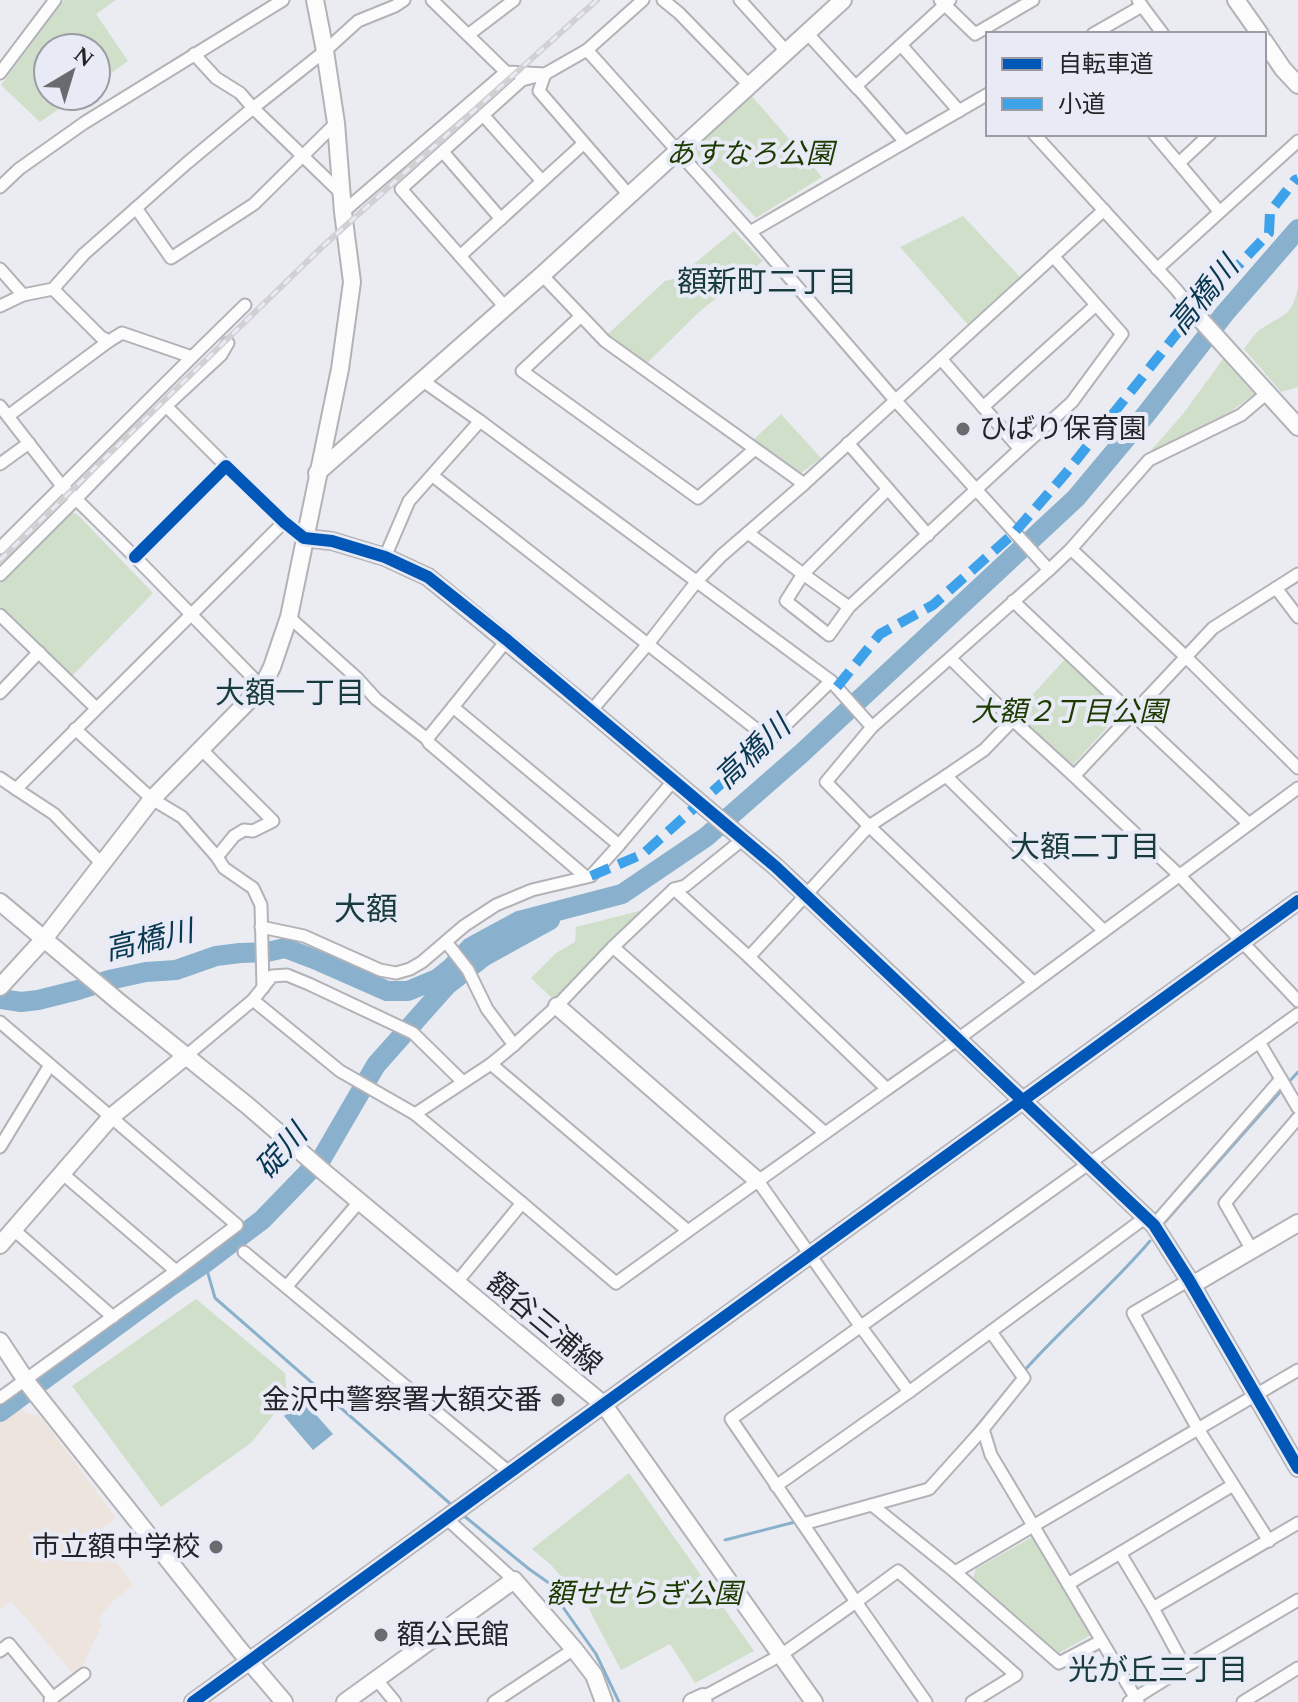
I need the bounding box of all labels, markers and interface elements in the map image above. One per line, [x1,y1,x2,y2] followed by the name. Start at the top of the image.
[32,32,112,112] north arrow
[986,32,1266,136] legend
[66,39,101,76] text: N
[1058,47,1154,83] text: 自転車道
[1058,87,1106,123] text: 小道
[666,133,838,176] park label: あすなろ公園
[1157,244,1252,345] water label: 高橋川
[677,260,857,306] district label: 額新町二丁目
[979,408,1147,451] place label: ひばり保育園
[954,420,972,438] marker: ひばり保育園
[215,671,365,717] district label: 大額一丁目
[971,691,1171,734] park label: 大額２丁目公園
[704,703,804,801] water label: 高橋川
[1010,825,1160,871] district label: 大額二丁目
[334,886,398,935] district label: 大額
[100,908,201,974] water label: 高橋川
[245,1112,321,1190] water label: 碇川
[477,1263,611,1385] street label: 額谷三浦線
[262,1379,542,1422] place label: 金沢中警察署大額交番
[549,1391,567,1409] marker: 金沢中警察署大額交番
[32,1526,200,1569] place label: 市立額中学校
[207,1538,225,1556] marker: 市立額中学校
[546,1573,746,1616] park label: 額せせらぎ公園
[397,1614,509,1657] place label: 額公民館
[372,1626,390,1644] marker: 額公民館
[1068,1648,1248,1694] district label: 光が丘三丁目

